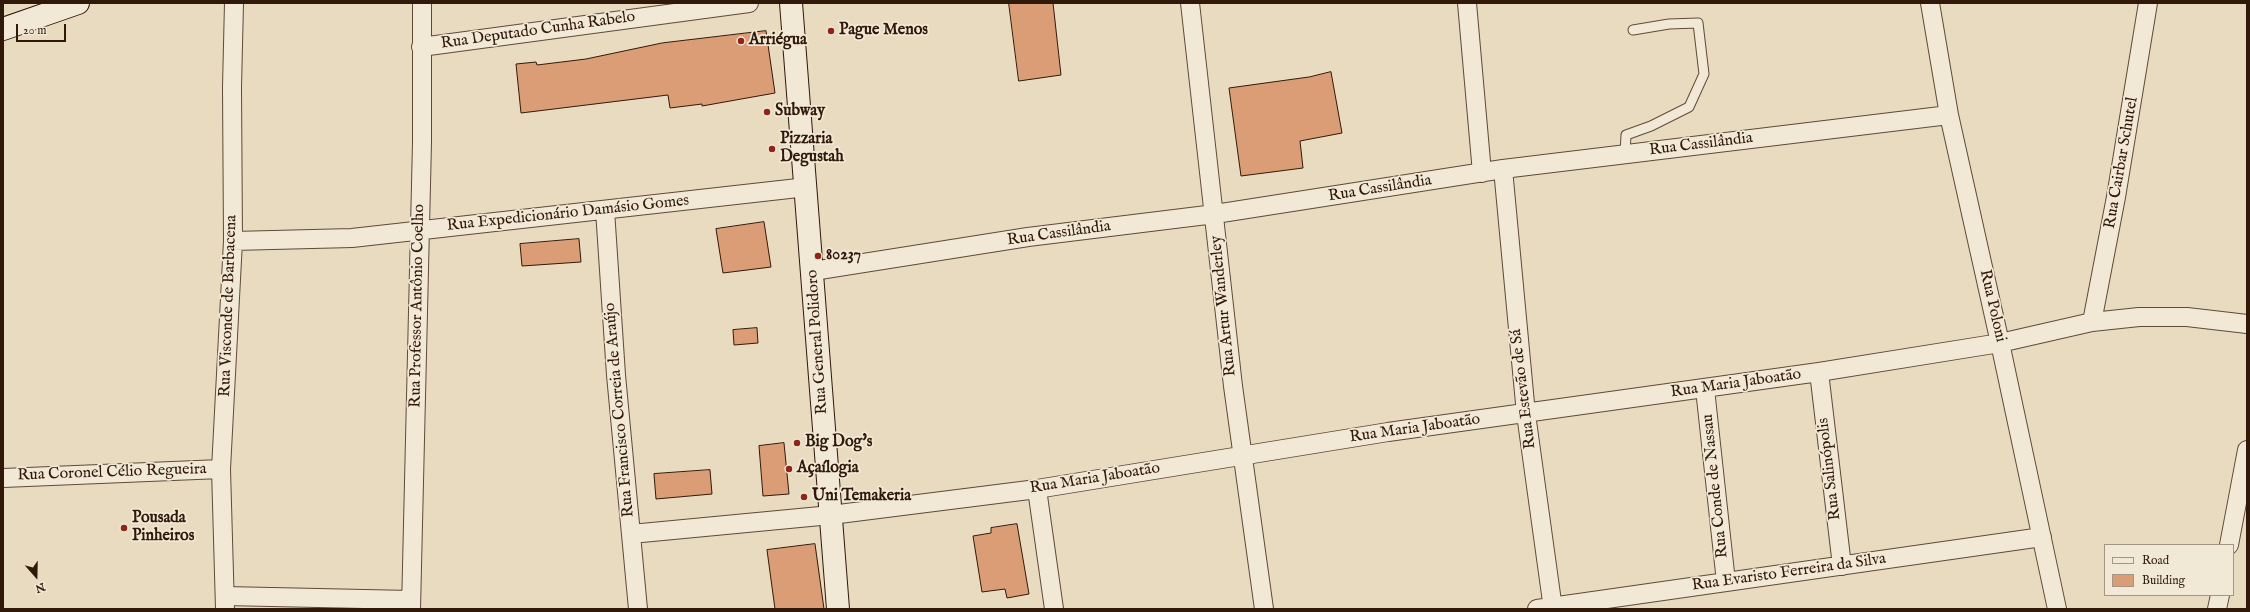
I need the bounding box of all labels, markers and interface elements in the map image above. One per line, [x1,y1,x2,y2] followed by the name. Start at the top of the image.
[440,8,636,54] street label: Rua Deputado Cunha Rabelo
[18,16,68,42] scale bar
[839,21,928,41] place label: Pague Menos
[23,23,46,38] text: 20 m
[826,26,836,36] marker: Pague Menos
[749,31,807,51] place label: Arriégua
[736,36,746,46] marker: Arriégua
[2101,96,2143,230] street label: Rua Cairbar Schutel
[775,102,825,122] place label: Subway
[762,107,772,117] marker: Subway
[1648,129,1754,161] street label: Rua Cassilândia
[780,130,844,168] place label: Pizzaria Degustah
[767,144,777,154] marker: Pizzaria Degustah
[1327,171,1433,207] street label: Rua Cassilândia
[446,192,690,236] street label: Rua Expedicionário Damásio Gomes
[407,204,429,408] street label: Rua Professor Antônio Coelho
[216,215,242,397] street label: Rua Visconde de Barbacena
[1006,217,1112,251] street label: Rua Cassilândia
[1207,235,1241,377] street label: Rua Artur Wanderley
[826,246,861,266] place label: 80237
[813,251,823,261] marker: 80237
[1974,268,2010,344] street label: Rua Poloni
[803,269,833,415] street label: Rua General Polidoro
[601,302,639,518] street label: Rua Francisco Correia de Araújo
[1507,328,1541,450] street label: Rua Estevão de Sá
[1670,365,1802,403] street label: Rua Maria Jaboatão
[1349,410,1481,448] street label: Rua Maria Jaboatão
[1699,413,1733,559] street label: Rua Conde de Nassau
[1814,417,1846,521] street label: Rua Salinópolis
[805,433,872,453] place label: Big Dog's
[792,438,802,448] marker: Big Dog's
[797,459,859,479] place label: Açaílogia
[1029,459,1161,499] street label: Rua Maria Jaboatão
[17,460,207,486] street label: Rua Coronel Célio Regueira
[784,464,794,474] marker: Açaílogia
[812,487,911,507] place label: Uni Temakeria
[799,492,809,502] marker: Uni Temakeria
[132,509,194,547] place label: Pousada Pinheiros
[119,523,129,533] marker: Pousada Pinheiros
[2104,544,2234,596] legend
[1691,550,1887,596] street label: Rua Evaristo Ferreira da Silva
[2142,553,2169,568] text: Road
[16,556,56,596] north arrow
[2142,573,2185,588] text: Building
[33,579,47,595] text: N

